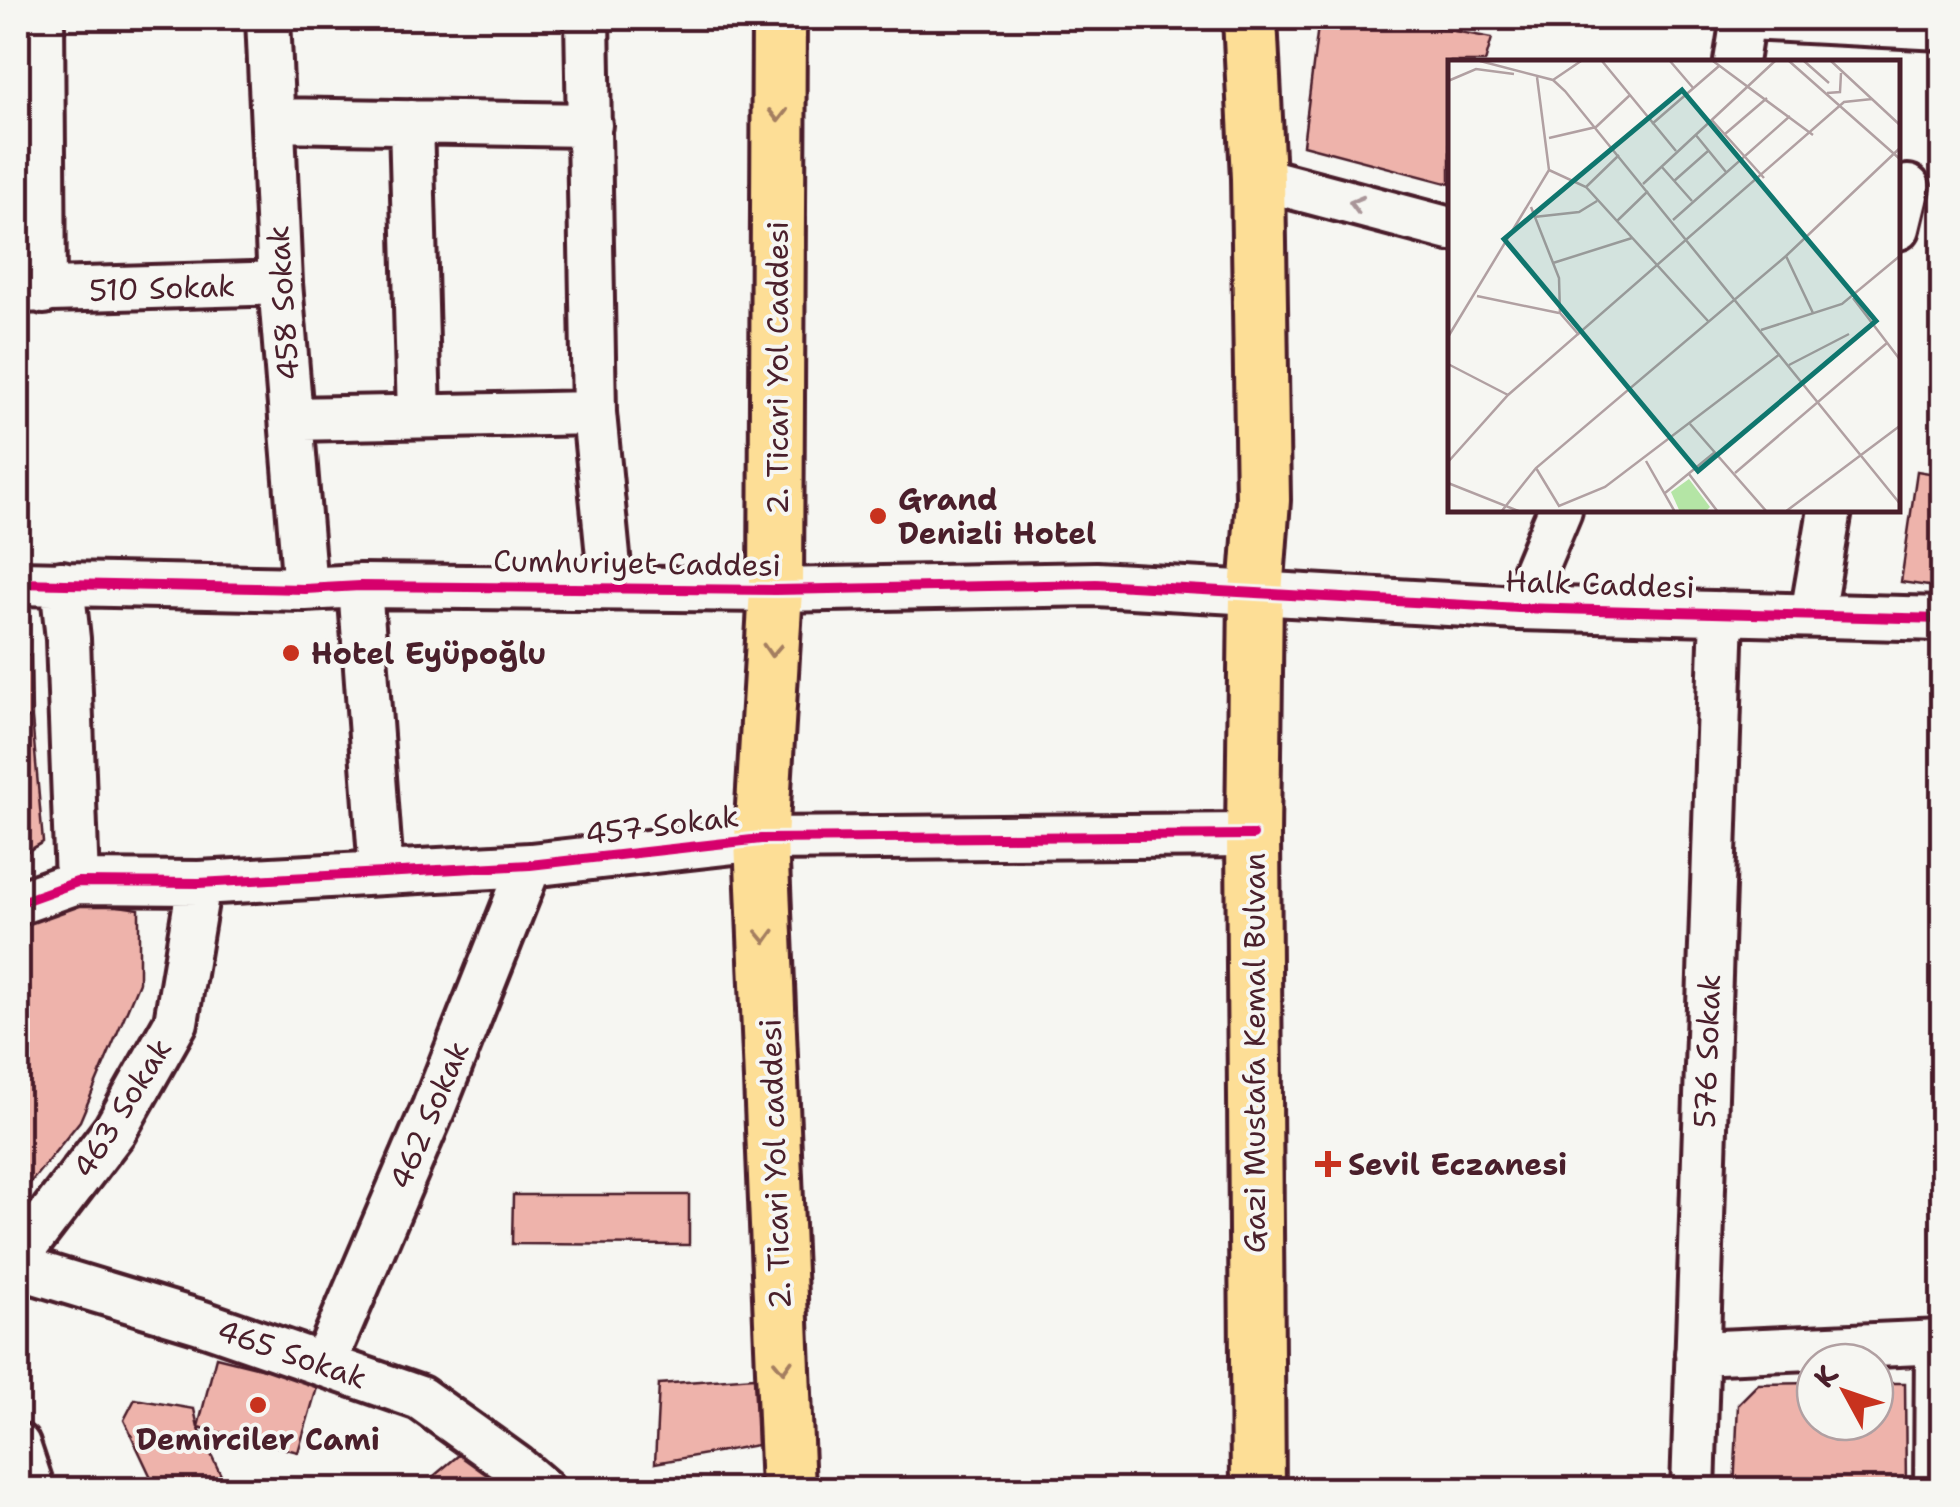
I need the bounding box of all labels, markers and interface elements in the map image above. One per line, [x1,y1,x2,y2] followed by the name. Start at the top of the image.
[1448,60,1900,512] inset map
[767,108,789,123] one-way arrow
[1348,194,1365,215] one-way arrow
[757,221,798,515] street label: 2. Ticari Yol Caddesi
[257,224,309,382] street label: 458 Sokak
[88,265,236,311] street label: 510 Sokak
[898,479,1096,554] place label: Grand Denizli Hotel
[867,505,889,527] marker: Grand Denizli Hotel
[493,540,781,586] street label: Cumhuriyet Caddesi
[1504,560,1696,608] street label: Halk Caddesi
[311,633,546,674] place label: Hotel Eyüpoğlu
[280,642,302,664] marker: Hotel Eyüpoğlu
[762,642,783,658] one-way arrow
[583,795,741,855] street label: 457 Sokak
[1234,853,1275,1253] street label: Gazi Mustafa Kemal Bulvan
[755,928,776,944] one-way arrow
[1684,973,1730,1129] street label: 576 Sokak
[749,1018,801,1310] street label: 2. Ticari Yol caddesi
[63,1030,181,1186] street label: 463 Sokak
[379,1035,479,1195] street label: 462 Sokak
[1348,1144,1567,1185] place label: Sevil Eczanesi
[1317,1153,1339,1175] marker: Sevil Eczanesi
[212,1309,372,1399] street label: 465 Sokak
[1795,1342,1895,1442] north arrow
[1805,1356,1847,1395] text: K
[773,1358,794,1374] one-way arrow
[247,1394,269,1416] marker: Demirciler Cami
[136,1419,380,1460] place label: Demirciler Cami

